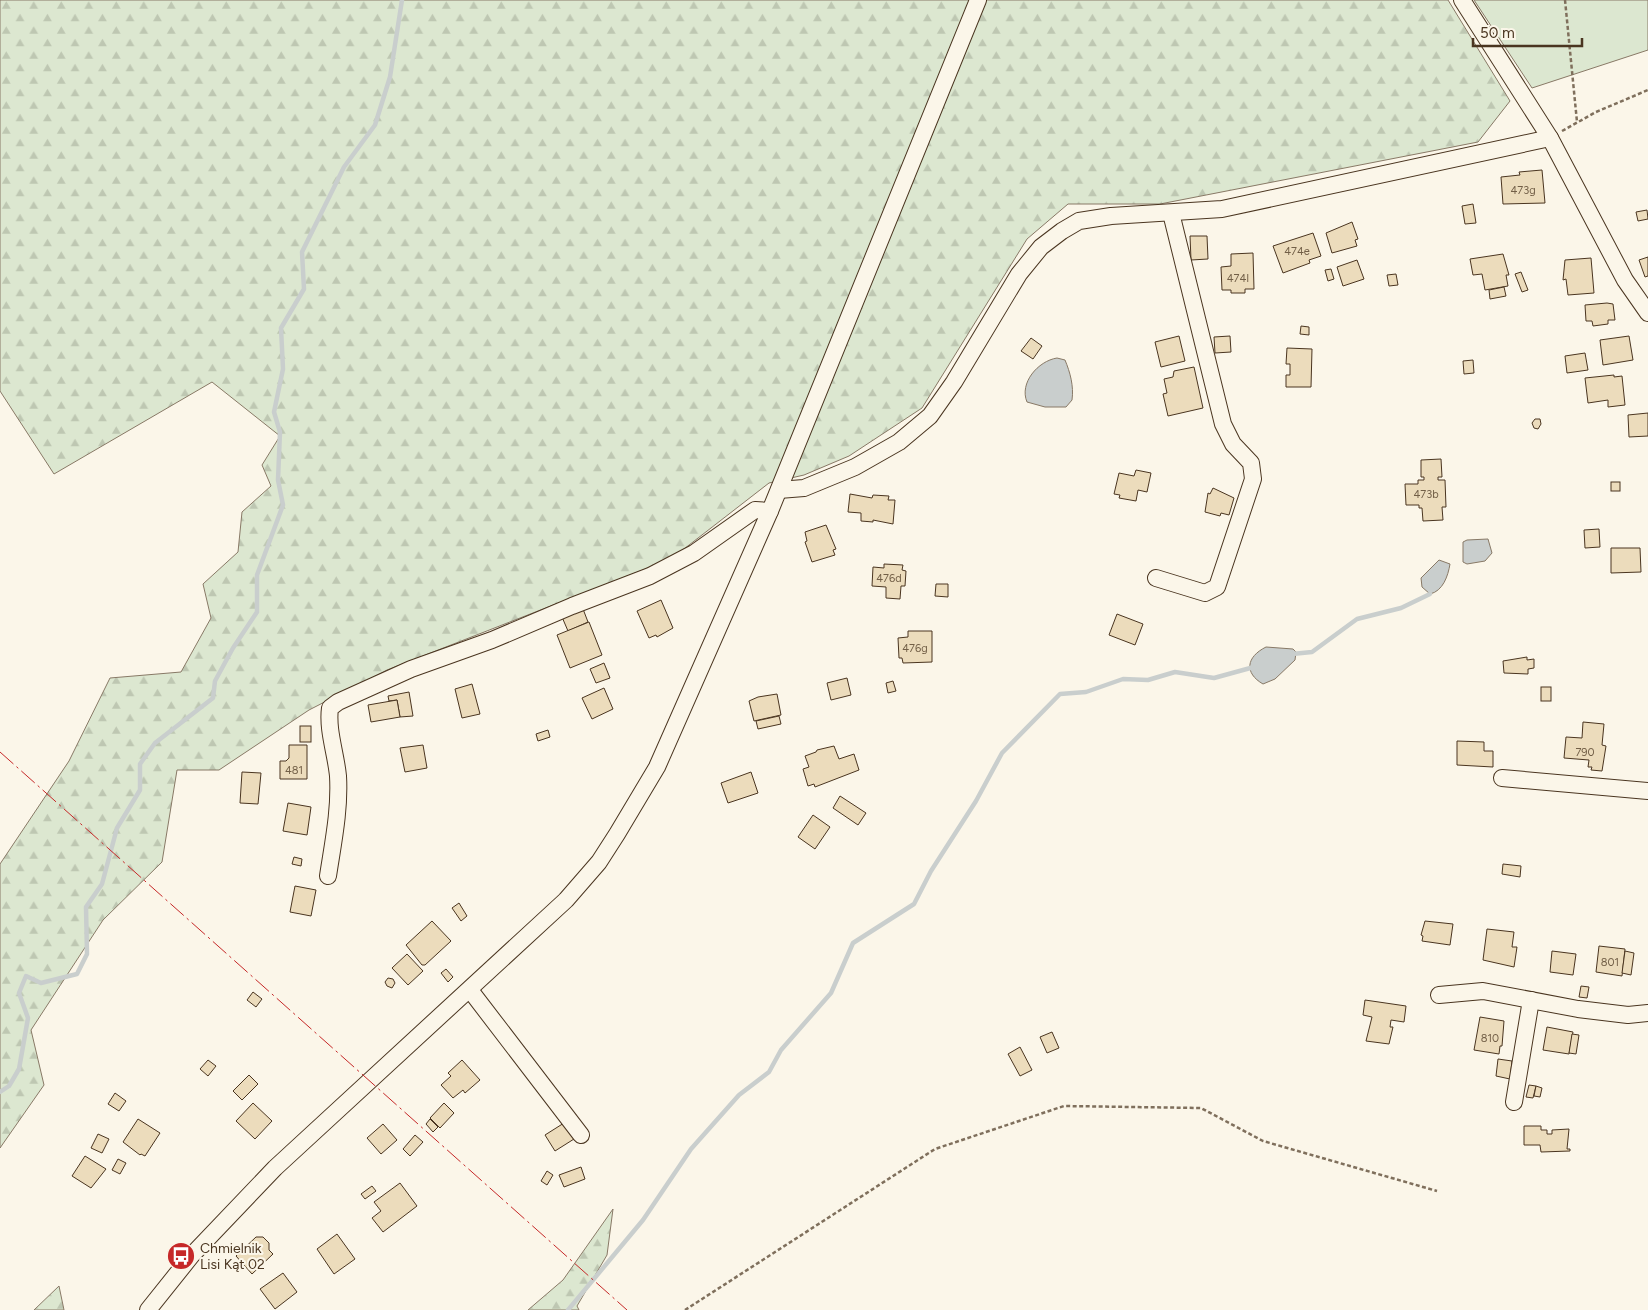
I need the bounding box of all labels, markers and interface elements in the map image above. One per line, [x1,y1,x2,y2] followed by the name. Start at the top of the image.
[1473,15,1582,47] scale bar
[1480,24,1515,42] text: 50 m
[1510,184,1536,197] house number: 473g
[1284,245,1310,258] house number: 474e
[1227,272,1249,285] house number: 474I
[1413,488,1439,501] house number: 473b
[876,572,902,585] house number: 476d
[902,642,928,655] house number: 476g
[1575,746,1595,759] house number: 790
[285,764,303,777] house number: 481
[1601,956,1619,969] house number: 801
[1481,1032,1499,1045] house number: 810
[200,1240,265,1273] place label: Chmielnik Lisi Kąt 02
[166,1241,196,1271] bus stop icon: Chmielnik Lisi Kąt 02

